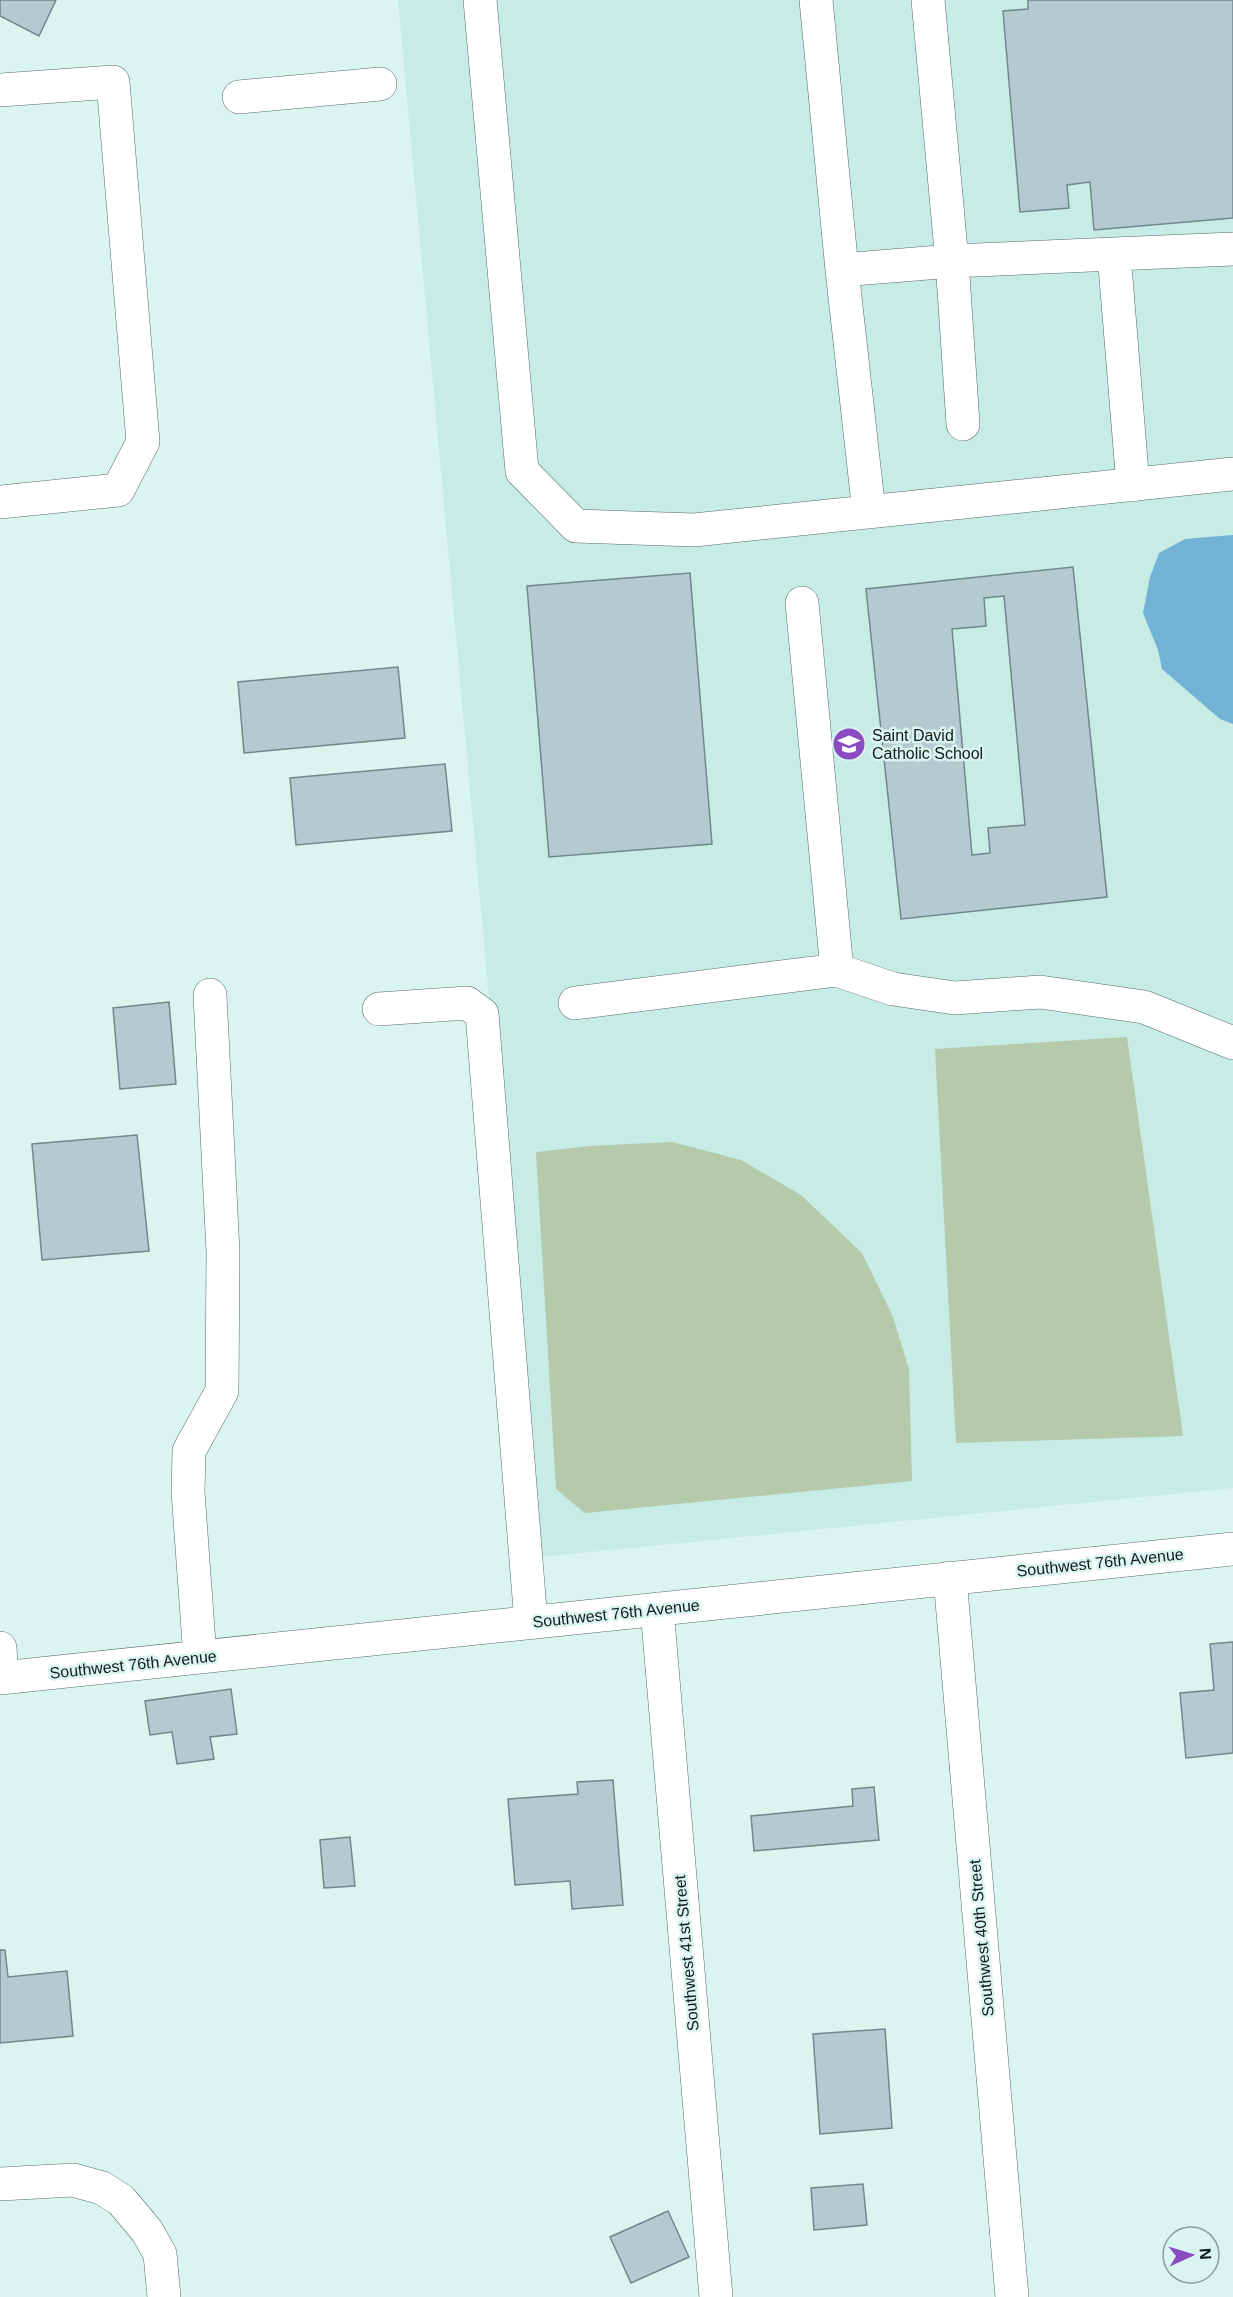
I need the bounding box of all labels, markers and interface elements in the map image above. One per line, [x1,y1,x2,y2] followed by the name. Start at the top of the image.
[831,726,867,762] school or university icon: Saint David Catholic School
[872,727,983,762] place label: Saint David Catholic School
[1016,1545,1184,1580] street label: Southwest 76th Avenue
[532,1596,700,1631] street label: Southwest 76th Avenue
[49,1647,217,1682] street label: Southwest 76th Avenue
[966,1858,997,2017] street label: Southwest 40th Street
[671,1874,702,2032] street label: Southwest 41st Street
[1161,2225,1221,2285] north arrow
[1197,2248,1214,2260] text: N

